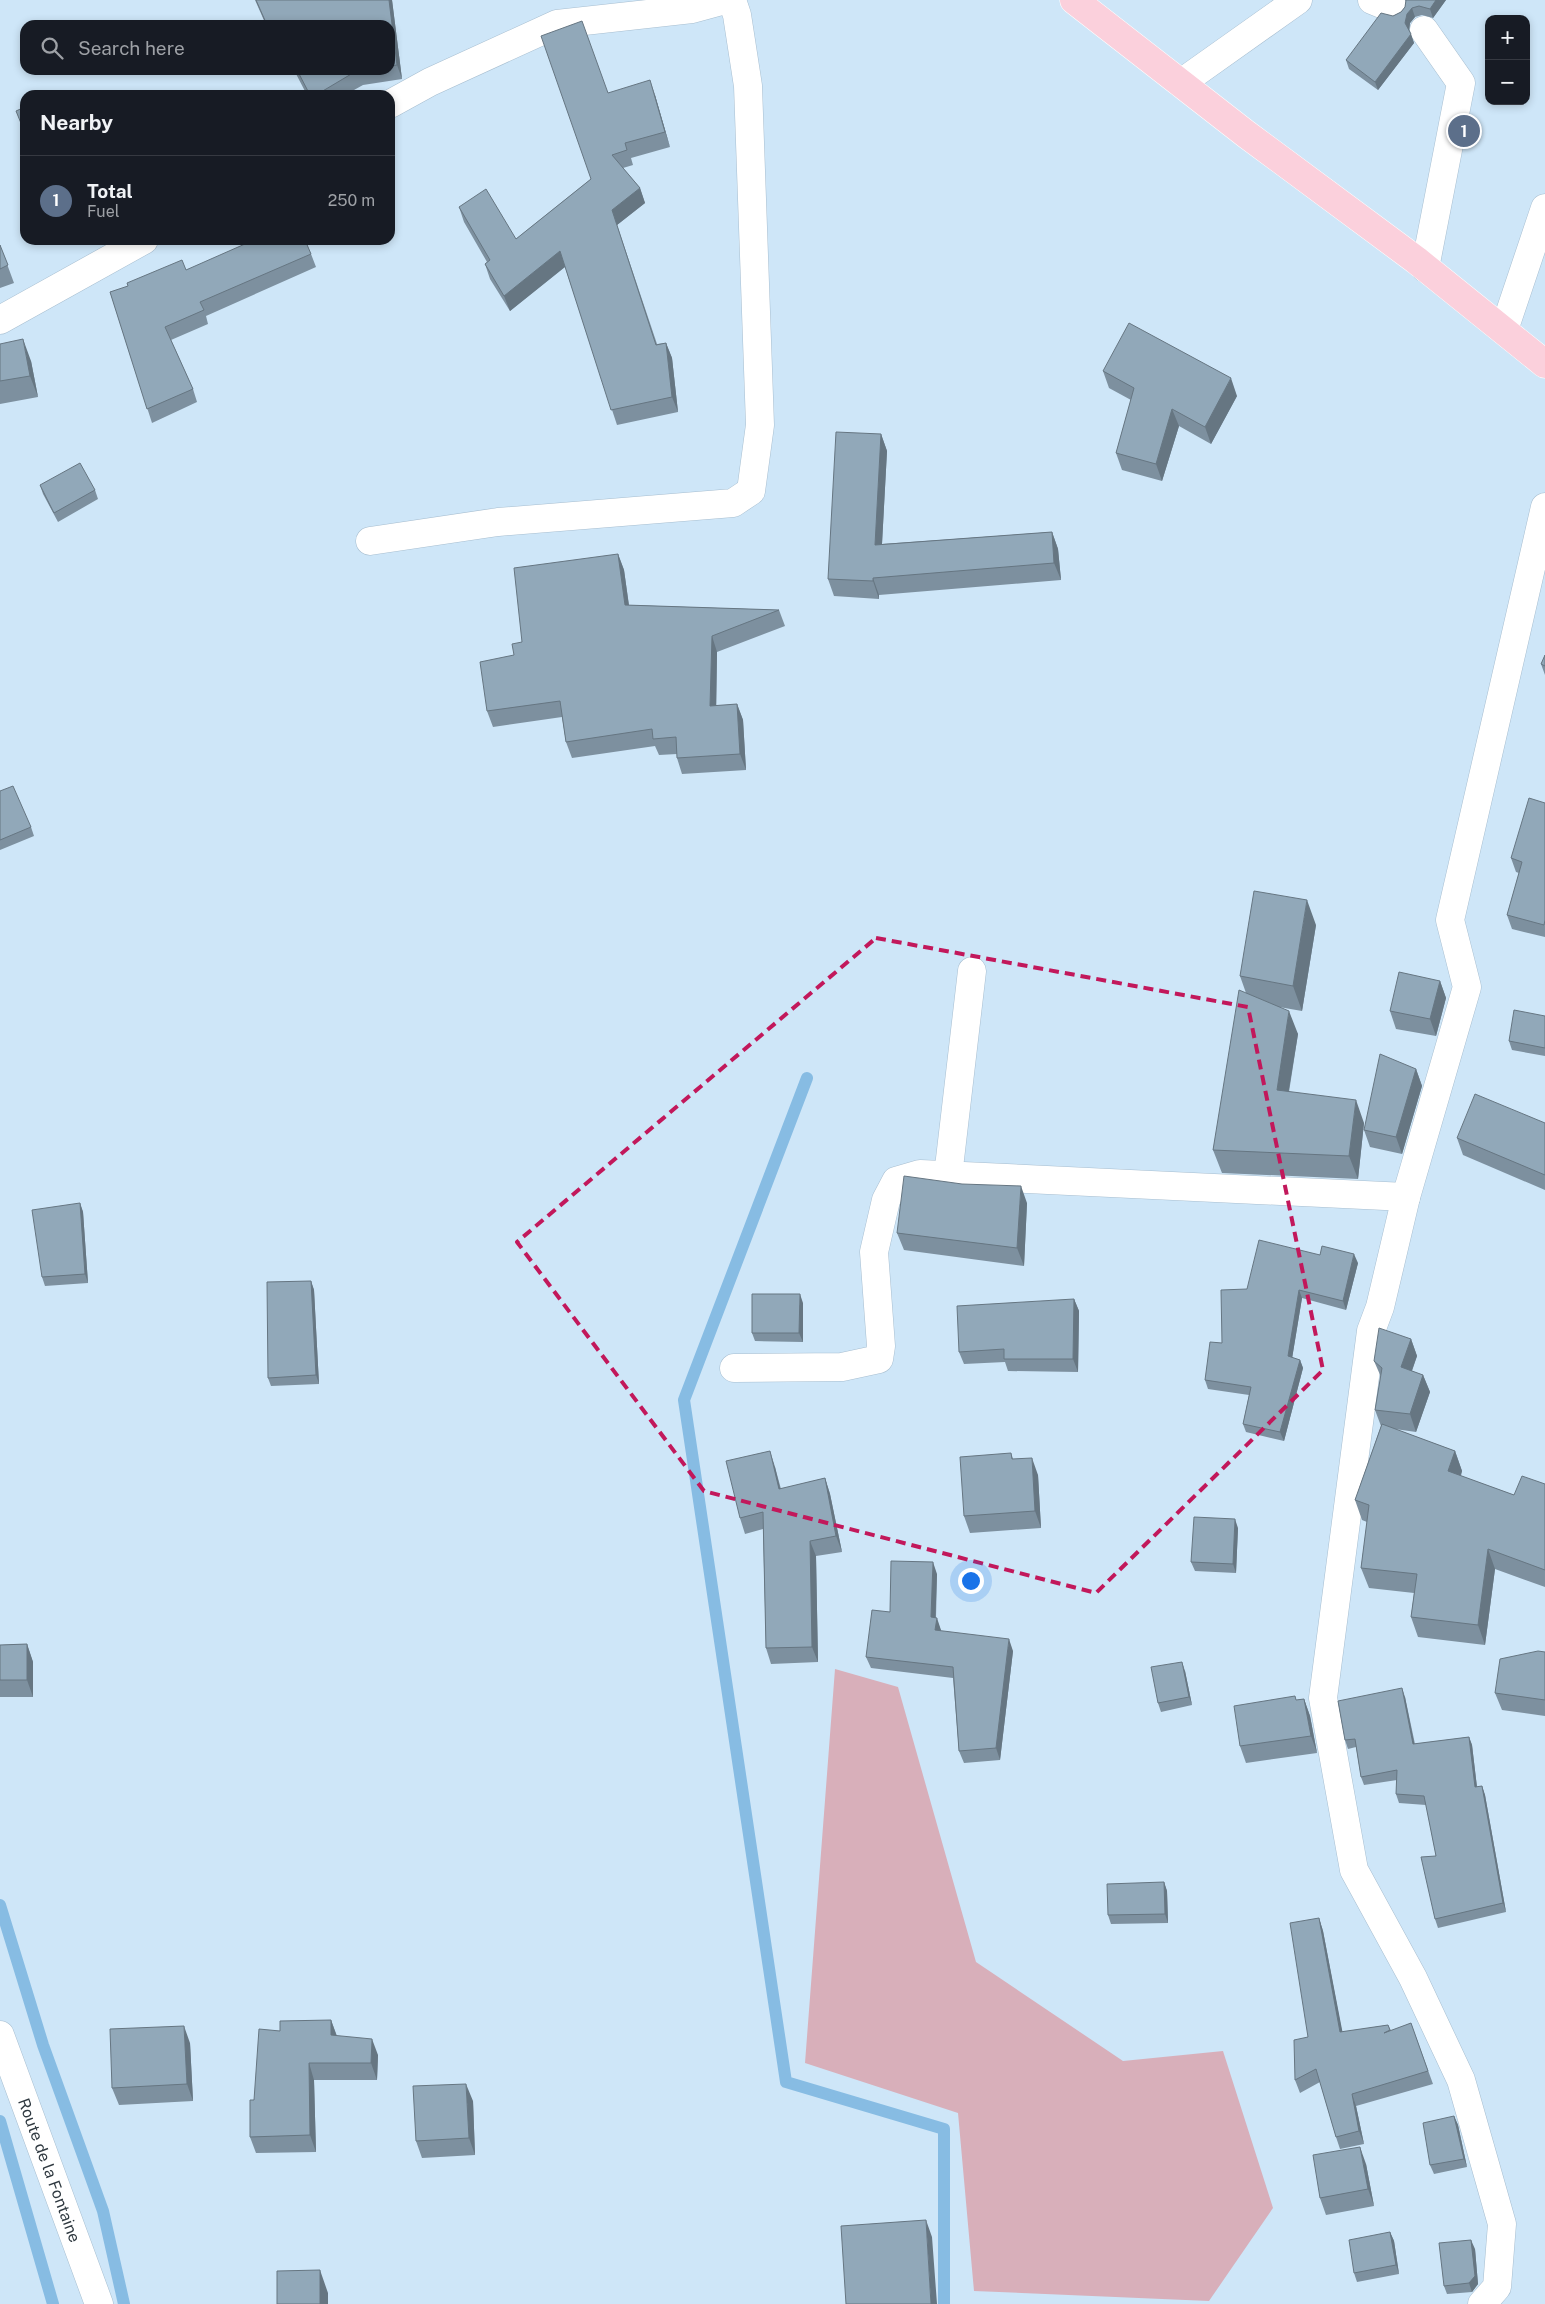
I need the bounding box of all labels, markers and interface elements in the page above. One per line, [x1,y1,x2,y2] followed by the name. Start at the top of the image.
[1485,15,1530,105] map controls
[1485,15,1530,60] button: +
[20,20,395,75] search box
[38,34,66,62] icon: search
[78,37,185,59] text: Search here
[1485,60,1530,105] button: −
[40,110,113,135] text: Nearby
[1448,112,1480,150] pin: 1
[87,180,133,202] text: Total
[53,191,59,210] text: 1
[328,191,375,210] text: 250 m
[87,202,120,221] text: Fuel
[958,1568,984,1594] your location
[15,2095,85,2245] street label: Route de la Fontaine

